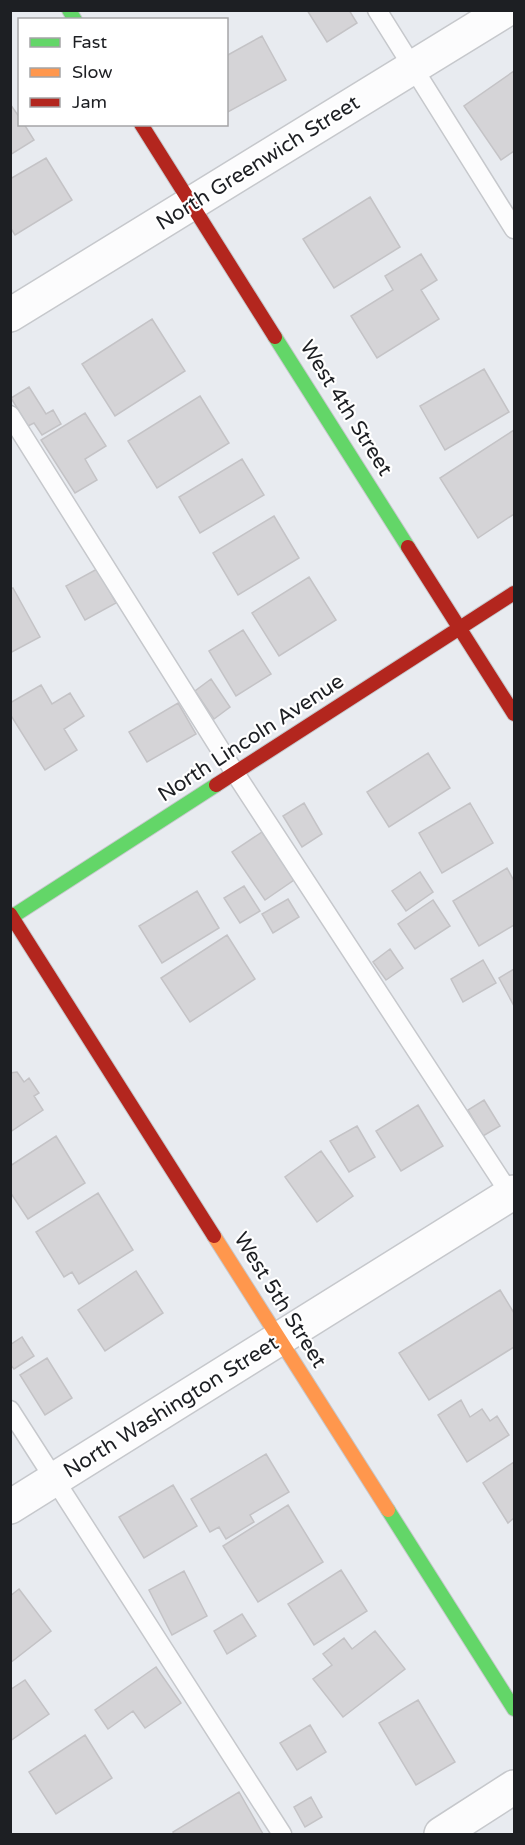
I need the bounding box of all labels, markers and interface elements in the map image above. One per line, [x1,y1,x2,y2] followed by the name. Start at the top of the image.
[18,18,228,126] legend
[72,31,107,53] text: Fast
[72,61,113,83] text: Slow
[152,90,364,236] street label: North Greenwich Street
[72,91,107,113] text: Jam
[294,336,398,480] street label: West 4th Street
[153,669,349,807] street label: North Lincoln Avenue
[228,1228,332,1372] street label: West 5th Street
[59,1330,283,1484] street label: North Washington Street

